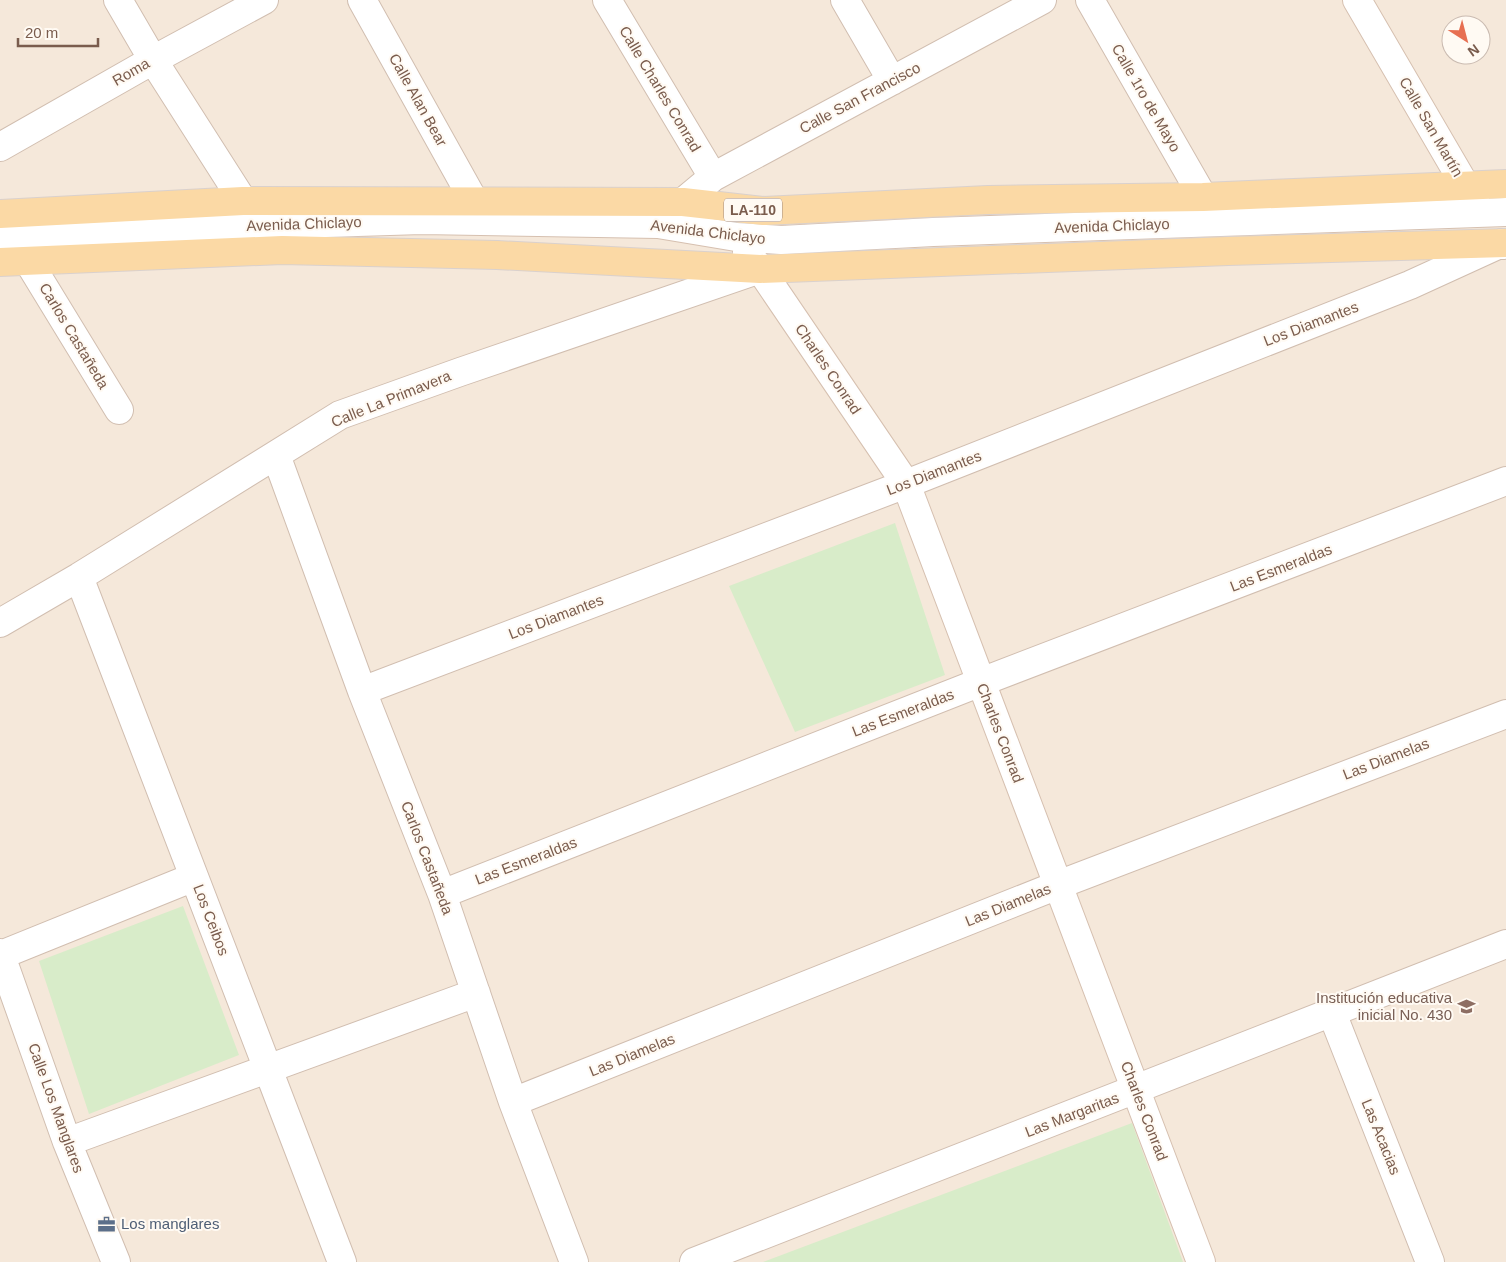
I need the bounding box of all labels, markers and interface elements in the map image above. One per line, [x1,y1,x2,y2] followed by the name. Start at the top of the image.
[18,15,98,47] scale bar
[1441,15,1491,65] north arrow
[616,23,705,155] street label: Calle Charles Conrad
[25,24,58,41] text: 20 m
[1109,41,1184,155] street label: Calle 1ro de Mayo
[1465,41,1482,60] text: N
[386,50,451,149] street label: Calle Alan Bear
[109,54,153,89] street label: Roma
[797,59,923,137] street label: Calle San Francisco
[1396,74,1467,179] street label: Calle San Martín
[724,198,782,222] road number: LA-110
[246,213,362,234] street label: Avenida Chiclayo
[1054,215,1170,236] street label: Avenida Chiclayo
[650,216,766,247] street label: Avenida Chiclayo
[36,280,113,392] street label: Carlos Castañeda
[1261,298,1361,349] street label: Los Diamantes
[792,320,865,417] street label: Charles Conrad
[328,367,454,430] street label: Calle La Primavera
[884,447,984,498] street label: Los Diamantes
[1228,540,1334,595] street label: Las Esmeraldas
[506,591,606,642] street label: Los Diamantes
[974,681,1027,785] street label: Charles Conrad
[850,685,956,740] street label: Las Esmeraldas
[1340,734,1431,783] street label: Las Diamelas
[398,799,457,918] street label: Carlos Castañeda
[473,833,579,888] street label: Las Esmeraldas
[962,880,1053,929] street label: Las Diamelas
[190,882,233,958] street label: Los Ceibos
[1316,989,1453,1023] place label: Institución educativa inicial No. 430
[1456,997,1476,1017] school or university icon: Institución educativa inicial No. 430
[586,1030,677,1079] street label: Las Diamelas
[25,1041,88,1175] street label: Calle Los Manglares
[1118,1059,1171,1163] street label: Charles Conrad
[1022,1089,1121,1140] street label: Las Margaritas
[1359,1097,1404,1177] street label: Las Acacias
[97,1214,117,1234] office icon: Los manglares
[121,1215,219,1232] place label: Los manglares

